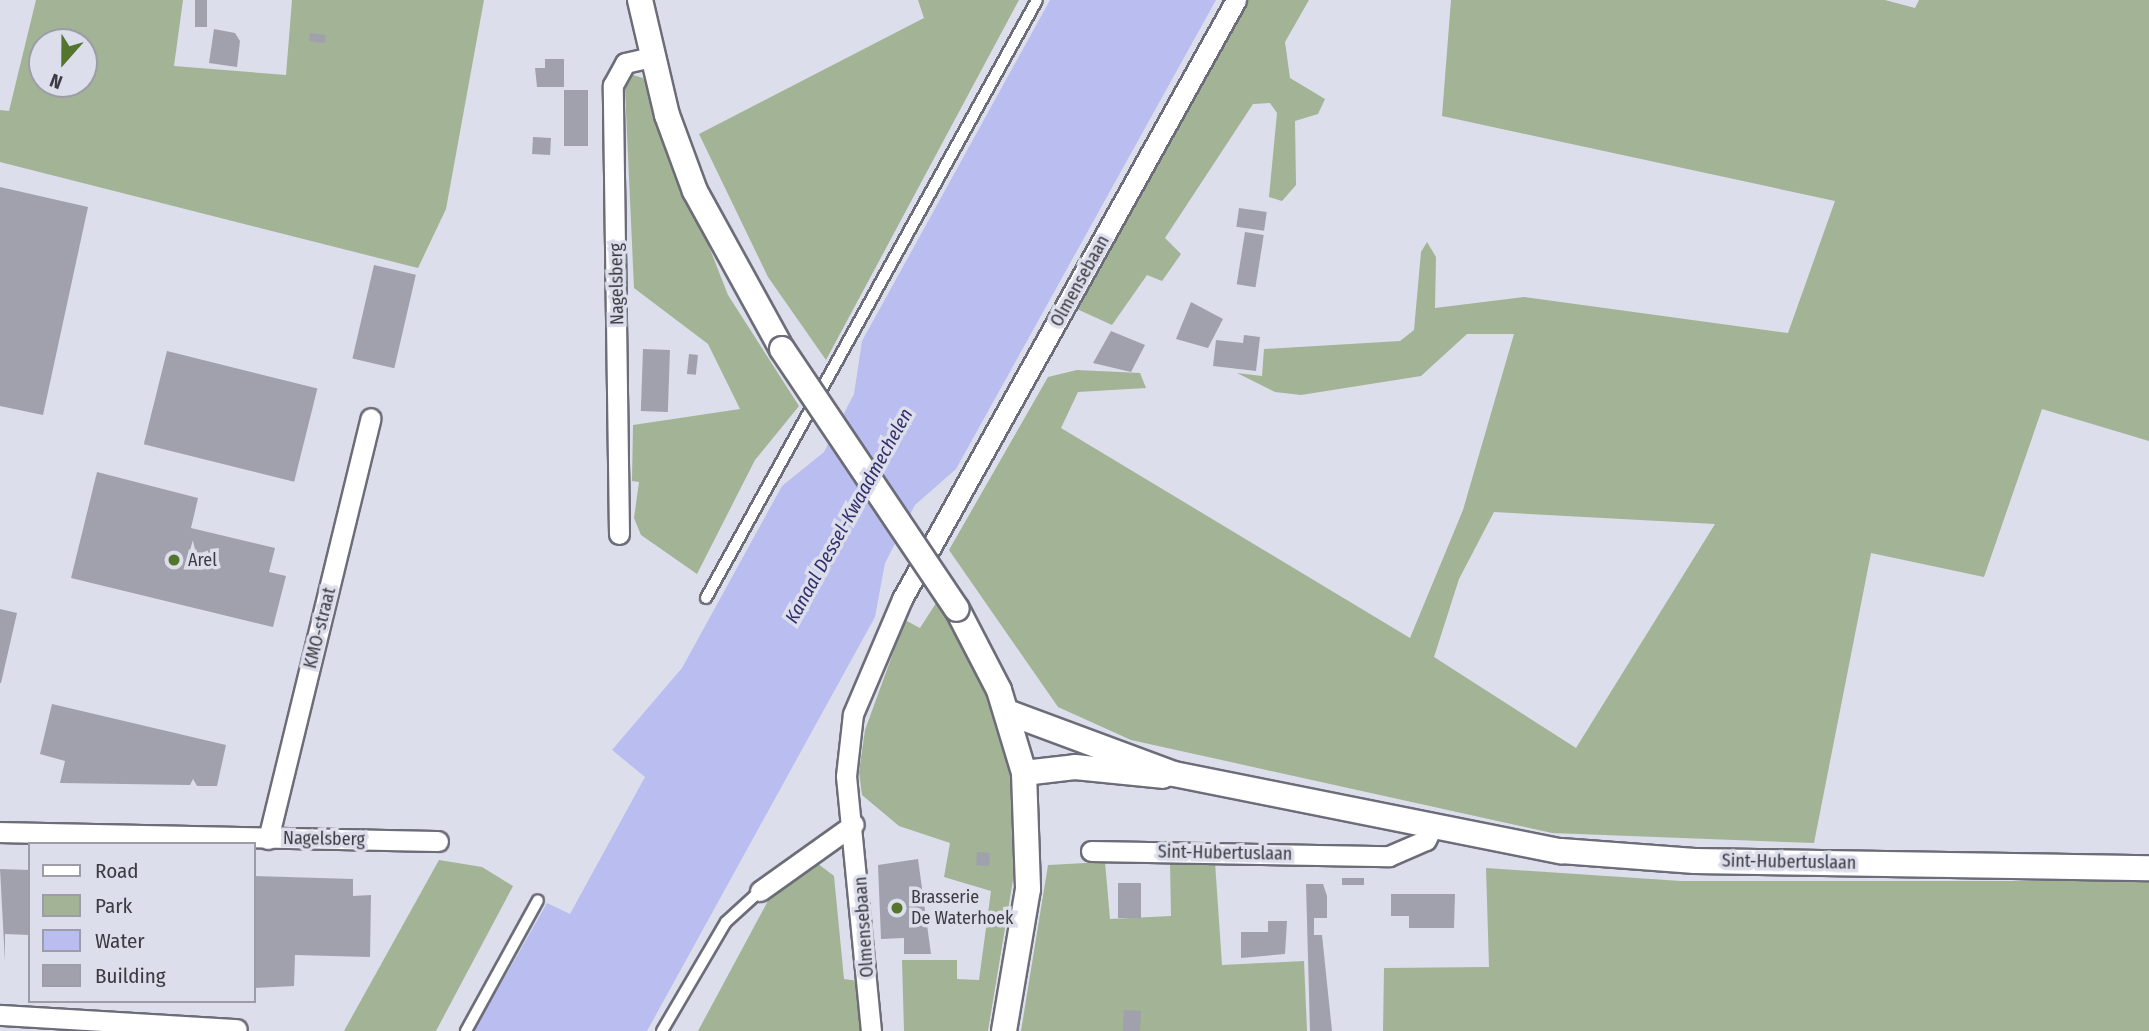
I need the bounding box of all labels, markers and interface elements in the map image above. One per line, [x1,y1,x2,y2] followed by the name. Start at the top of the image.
[28,28,98,98] north arrow
[47,68,65,94] text: N
[1046,231,1114,331] street label: Olmensebaan
[605,243,629,325] street label: Nagelsberg
[780,405,918,627] water label: Kanaal Dessel-Kwaadmechelen
[188,549,217,571] place label: Arel
[166,552,182,568] marker: Arel
[300,585,340,671] street label: KMO-straat
[283,827,365,851] street label: Nagelsberg
[1158,841,1292,865] street label: Sint-Hubertuslaan
[28,842,256,1003] legend
[1722,850,1856,874] street label: Sint-Hubertuslaan
[95,858,139,884] text: Road
[850,876,878,978] street label: Olmensebaan
[911,887,1013,930] place label: Brasserie De Waterhoek
[95,893,132,919] text: Park
[889,900,905,916] marker: Brasserie De Waterhoek
[95,928,145,954] text: Water
[95,963,166,989] text: Building

